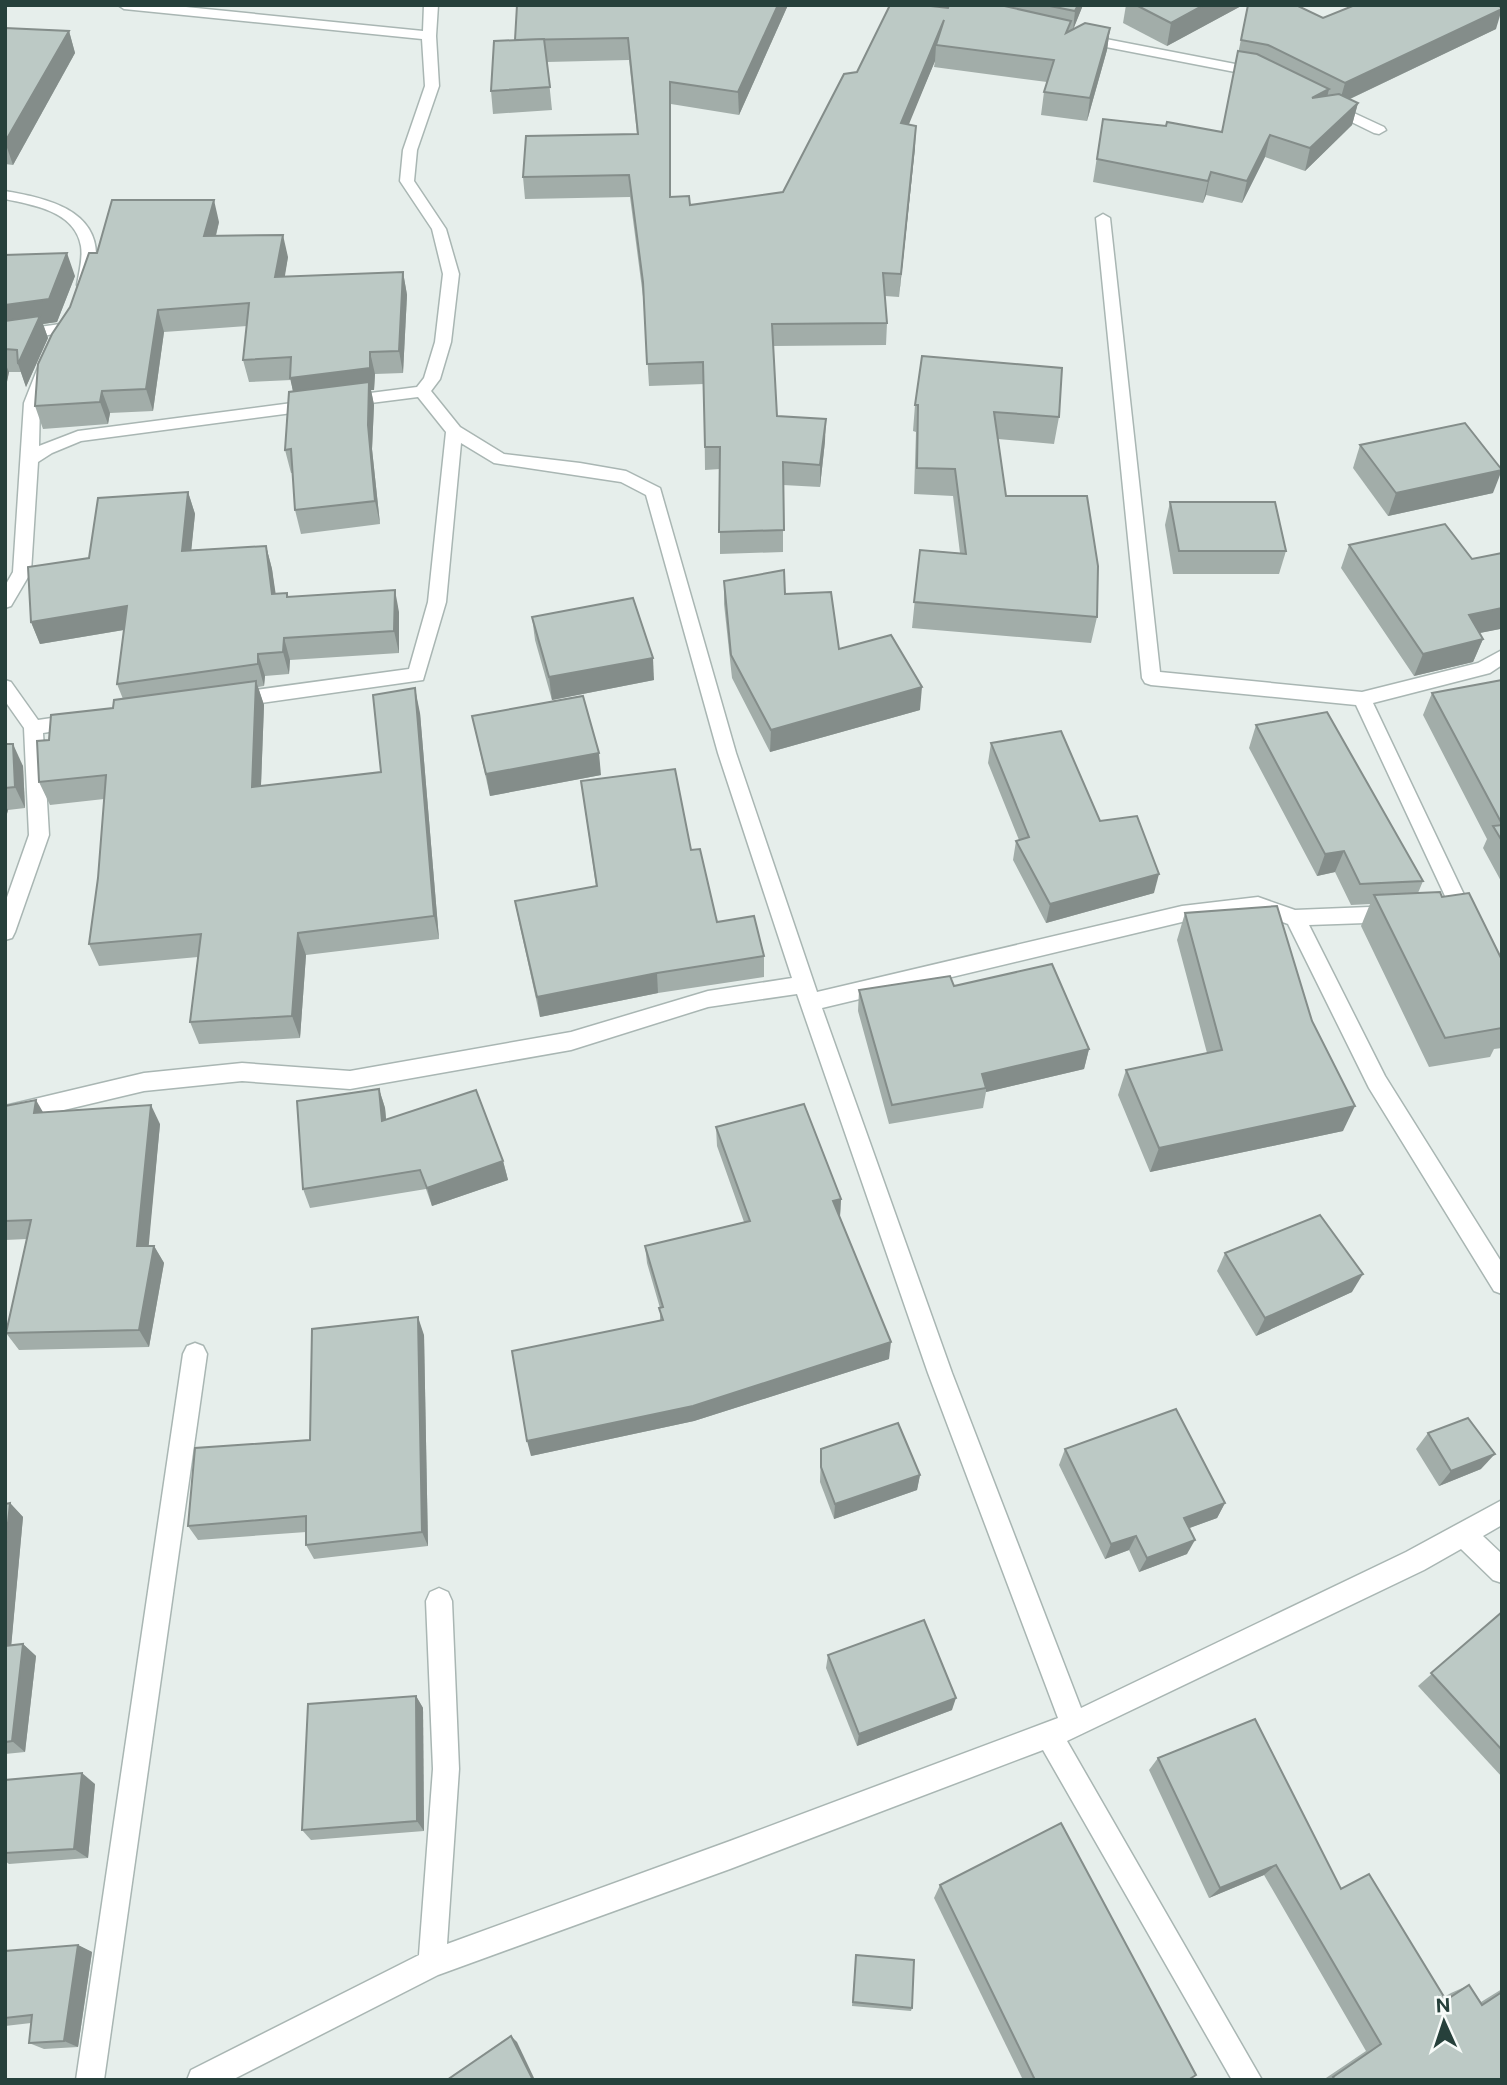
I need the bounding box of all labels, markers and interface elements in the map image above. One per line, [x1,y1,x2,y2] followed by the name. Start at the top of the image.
[1409,1987,1479,2057] north arrow
[1435,1994,1451,2016] text: N

